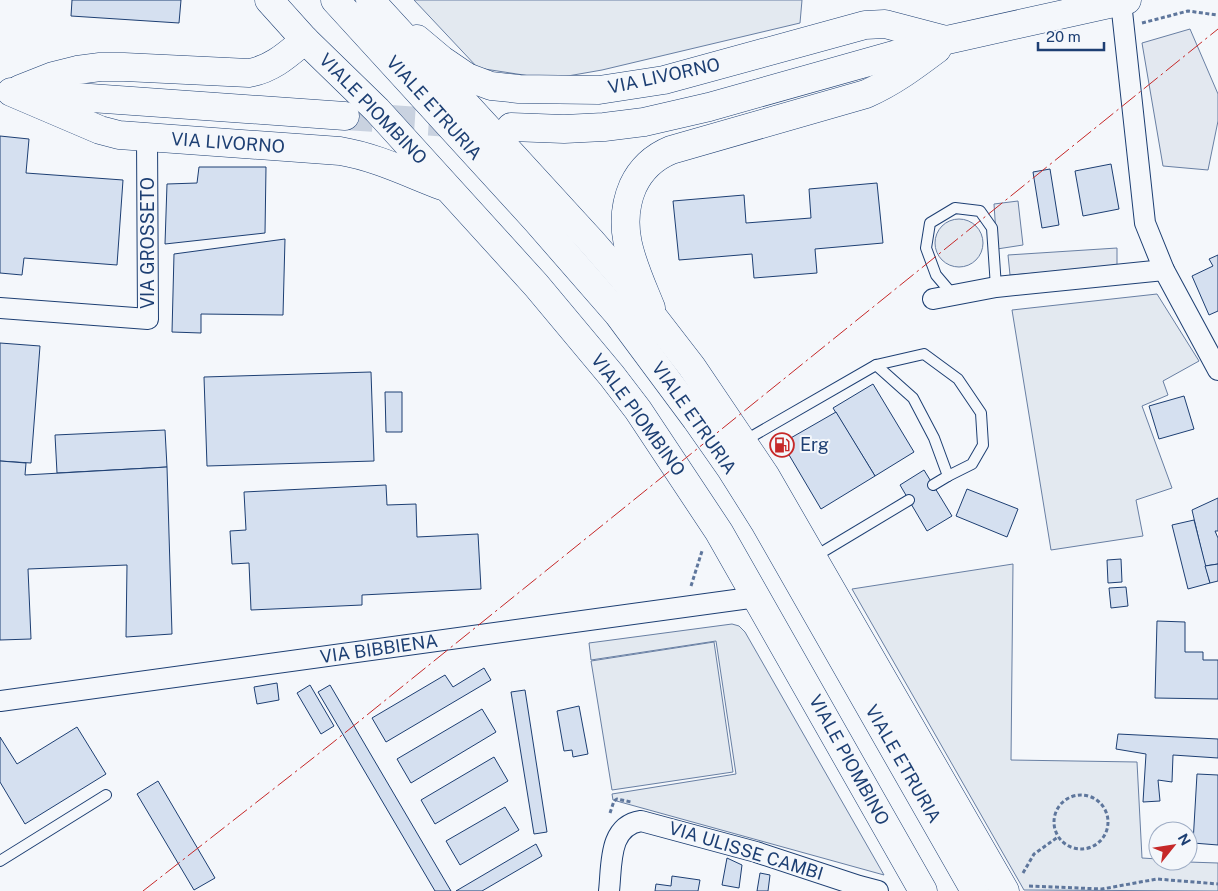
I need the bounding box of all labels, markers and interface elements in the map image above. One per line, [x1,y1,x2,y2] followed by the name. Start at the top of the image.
[1038,20,1104,52] scale bar
[1046,28,1081,45] text: 20 m
[315,49,432,168] street label: VIALE PIOMBINO
[382,51,487,164] street label: VIALE ETRURIA
[606,53,722,98] street label: VIA LIVORNO
[171,128,286,157] street label: VIA LIVORNO
[137,177,158,309] street label: VIA GROSSETO
[587,350,690,480] street label: VIALE PIOMBINO
[648,357,741,478] street label: VIALE ETRURIA
[769,432,795,458] fuel station icon: Erg
[800,434,829,455] place label: Erg
[319,630,439,667] street label: VIA BIBBIENA
[805,691,894,829] street label: VIALE PIOMBINO
[861,701,946,827] street label: VIALE ETRURIA
[666,817,826,884] street label: VIA ULISSE CAMBI
[1148,821,1198,871] north arrow
[1175,831,1194,848] text: N

